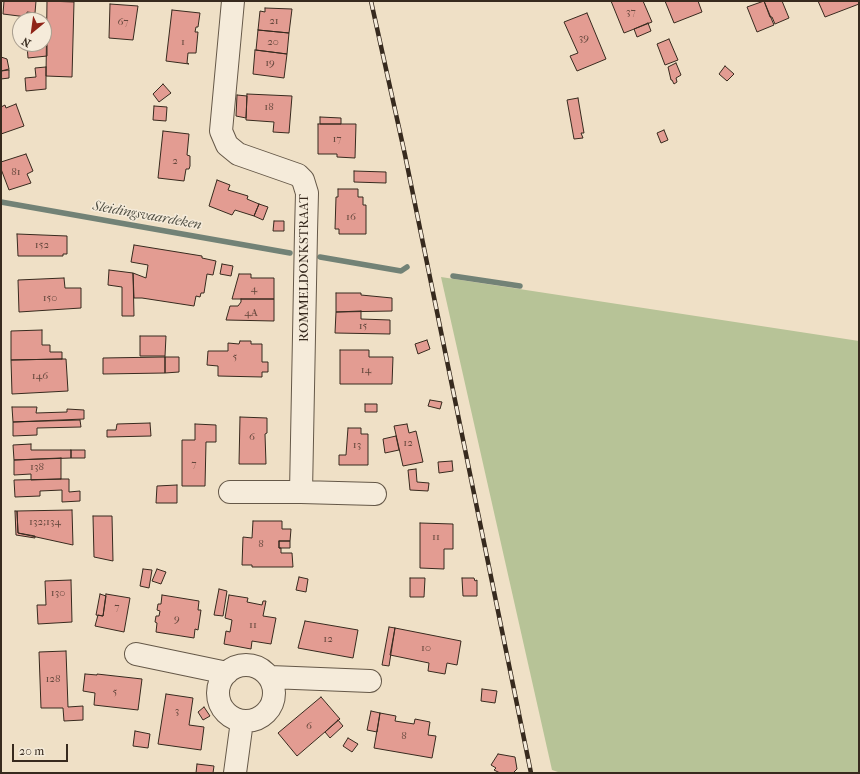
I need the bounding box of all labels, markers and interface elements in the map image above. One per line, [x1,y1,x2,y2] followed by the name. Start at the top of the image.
[626,5,636,19] house number: 37
[12,12,52,52] north arrow
[269,14,279,28] house number: 21
[117,15,129,29] house number: 67
[579,31,589,45] house number: 39
[20,34,33,50] text: N
[181,35,185,49] house number: 1
[267,35,279,49] house number: 20
[265,56,275,70] house number: 19
[264,100,274,114] house number: 18
[332,132,342,146] house number: 17
[172,154,178,168] house number: 2
[11,165,21,179] house number: 81
[297,194,313,342] street label: ROMMELDONKSTRAAT
[91,198,203,234] water label: Sleidingsvaardeken
[346,210,356,224] house number: 16
[35,238,49,252] house number: 152
[251,282,257,296] house number: 4
[43,291,57,305] house number: 150
[244,306,258,320] house number: 4A
[359,319,367,333] house number: 15
[233,350,237,364] house number: 5
[361,363,371,377] house number: 14
[32,369,48,383] house number: 146
[249,430,255,444] house number: 6
[403,436,413,450] house number: 12
[353,438,361,452] house number: 13
[191,457,197,471] house number: 7
[30,460,44,474] house number: 138
[29,515,61,529] house number: 132;134
[432,530,440,544] house number: 11
[258,537,264,551] house number: 8
[51,586,65,600] house number: 130
[114,600,120,614] house number: 7
[174,612,180,626] house number: 9
[249,618,257,632] house number: 11
[323,632,333,646] house number: 12
[421,641,431,655] house number: 10
[45,672,61,686] house number: 128
[113,685,117,699] house number: 5
[175,704,179,718] house number: 3
[306,719,312,733] house number: 6
[401,729,407,743] house number: 8
[14,736,70,762] scale bar
[19,744,44,758] text: 20 m

